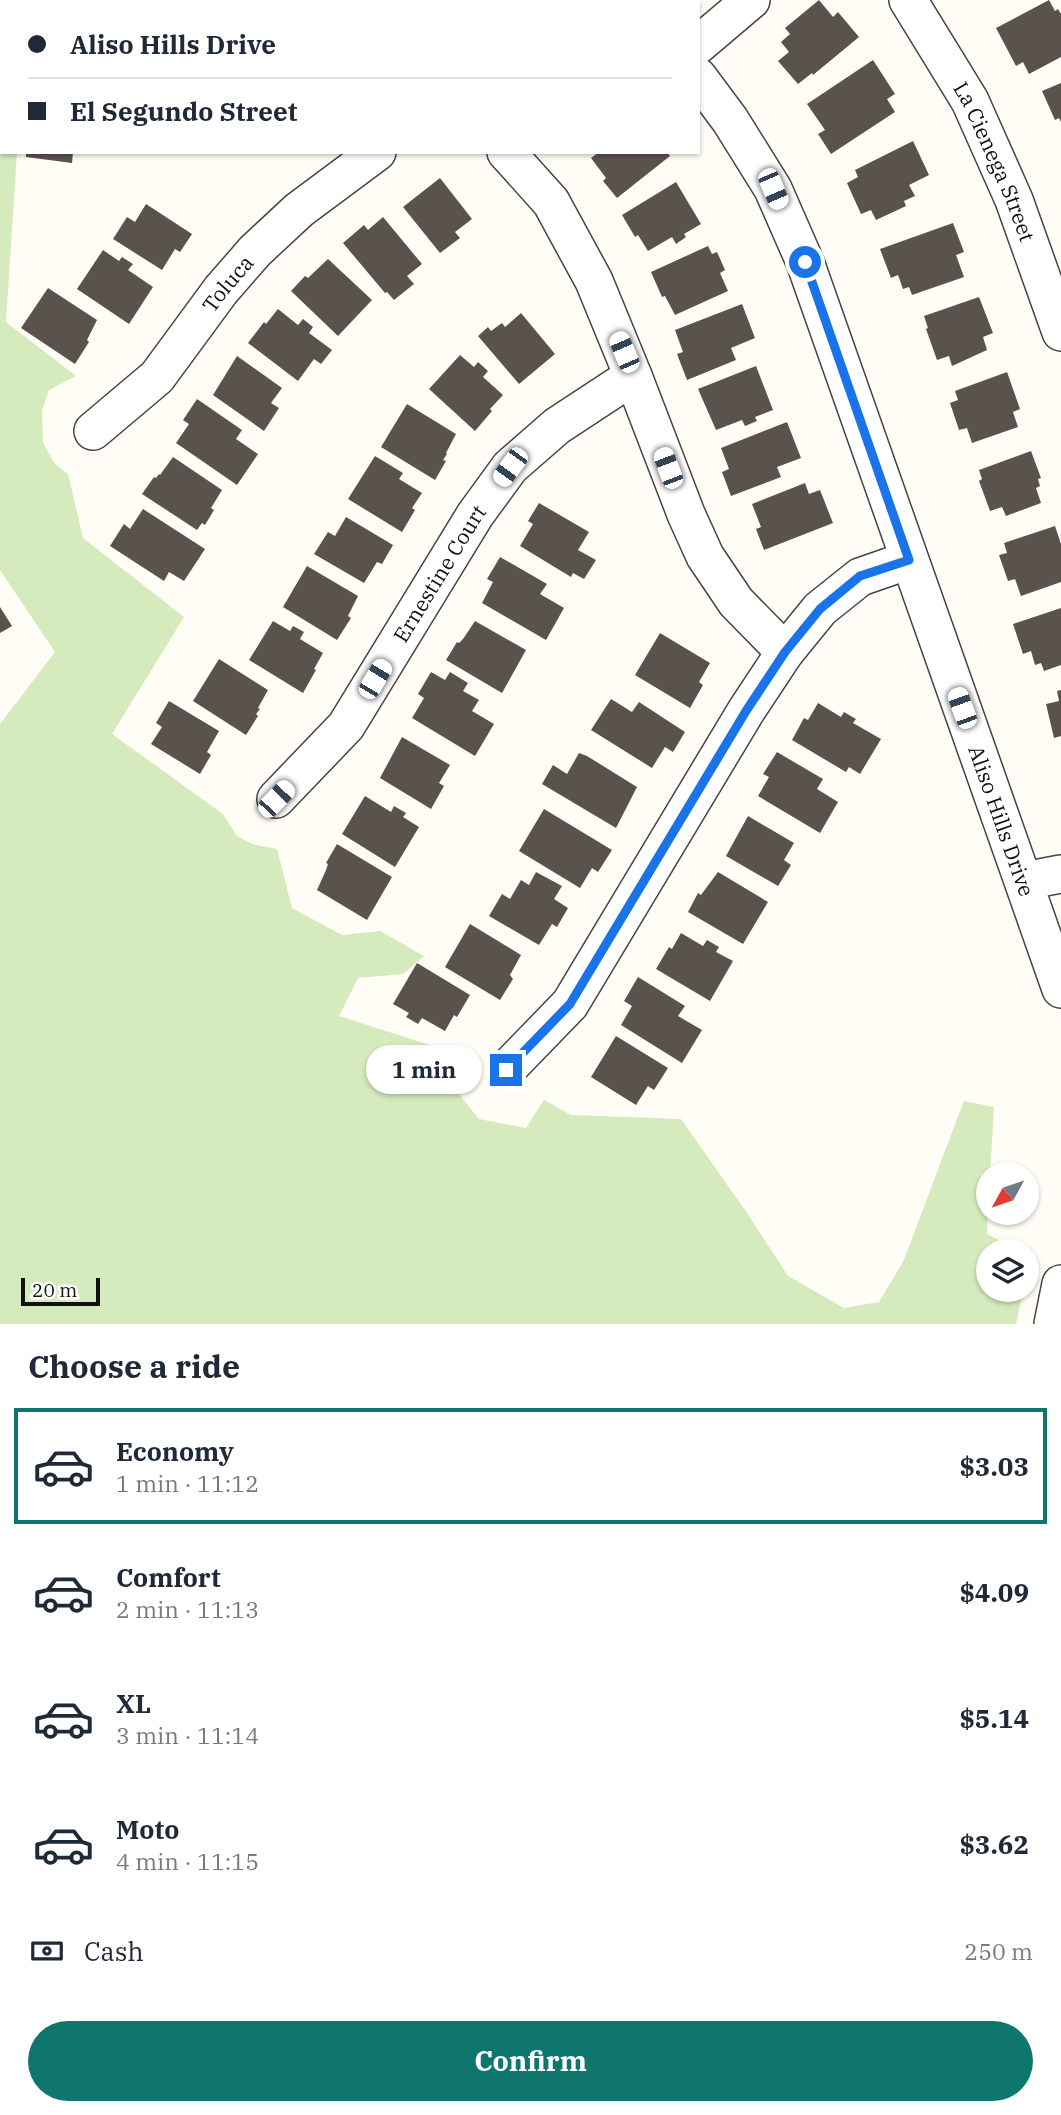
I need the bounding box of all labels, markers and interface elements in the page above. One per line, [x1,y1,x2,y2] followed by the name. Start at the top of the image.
[70,27,276,61] text: Aliso Hills Drive
[947,76,1042,245] street label: La Cienega Street
[70,94,297,128] text: El Segundo Street
[756,166,791,212] car
[789,246,821,278] route start
[196,249,259,317] street label: Toluca
[607,329,642,375] car
[490,444,531,490] car
[651,445,686,491] car
[387,499,492,647] street label: Ernestine Court
[356,656,395,702] car
[945,685,980,731] car
[962,742,1041,900] street label: Aliso Hills Drive
[254,777,299,821] car
[366,1046,482,1094] callout: 1 min
[392,1054,456,1084] text: 1 min
[490,1054,522,1086] route end
[976,1162,1040,1225] north arrow
[976,1162,1039,1302] map controls
[976,1239,1039,1302] button: layers
[21,1275,100,1307] scale bar
[32,1278,77,1302] text: 20 m
[28,1345,240,1387] text: Choose a ride
[116,1434,234,1468] text: Economy
[32,1435,95,1498] icon: car
[959,1449,1029,1483] text: $3.03
[116,1468,259,1498] text: 1 min · 11:12
[116,1560,221,1594] text: Comfort
[32,1561,95,1624] icon: car
[959,1575,1029,1609] text: $4.09
[116,1594,259,1624] text: 2 min · 11:13
[116,1686,151,1720] text: XL
[32,1687,95,1750] icon: car
[959,1701,1029,1735] text: $5.14
[116,1720,259,1750] text: 3 min · 11:14
[116,1812,179,1846] text: Moto
[32,1813,95,1876] icon: car
[959,1827,1029,1861] text: $3.62
[116,1846,259,1876] text: 4 min · 11:15
[28,1932,66,1970] icon: cash
[84,1934,144,1968] text: Cash
[964,1936,1033,1966] text: 250 m
[28,2021,1033,2101] button: Confirm

